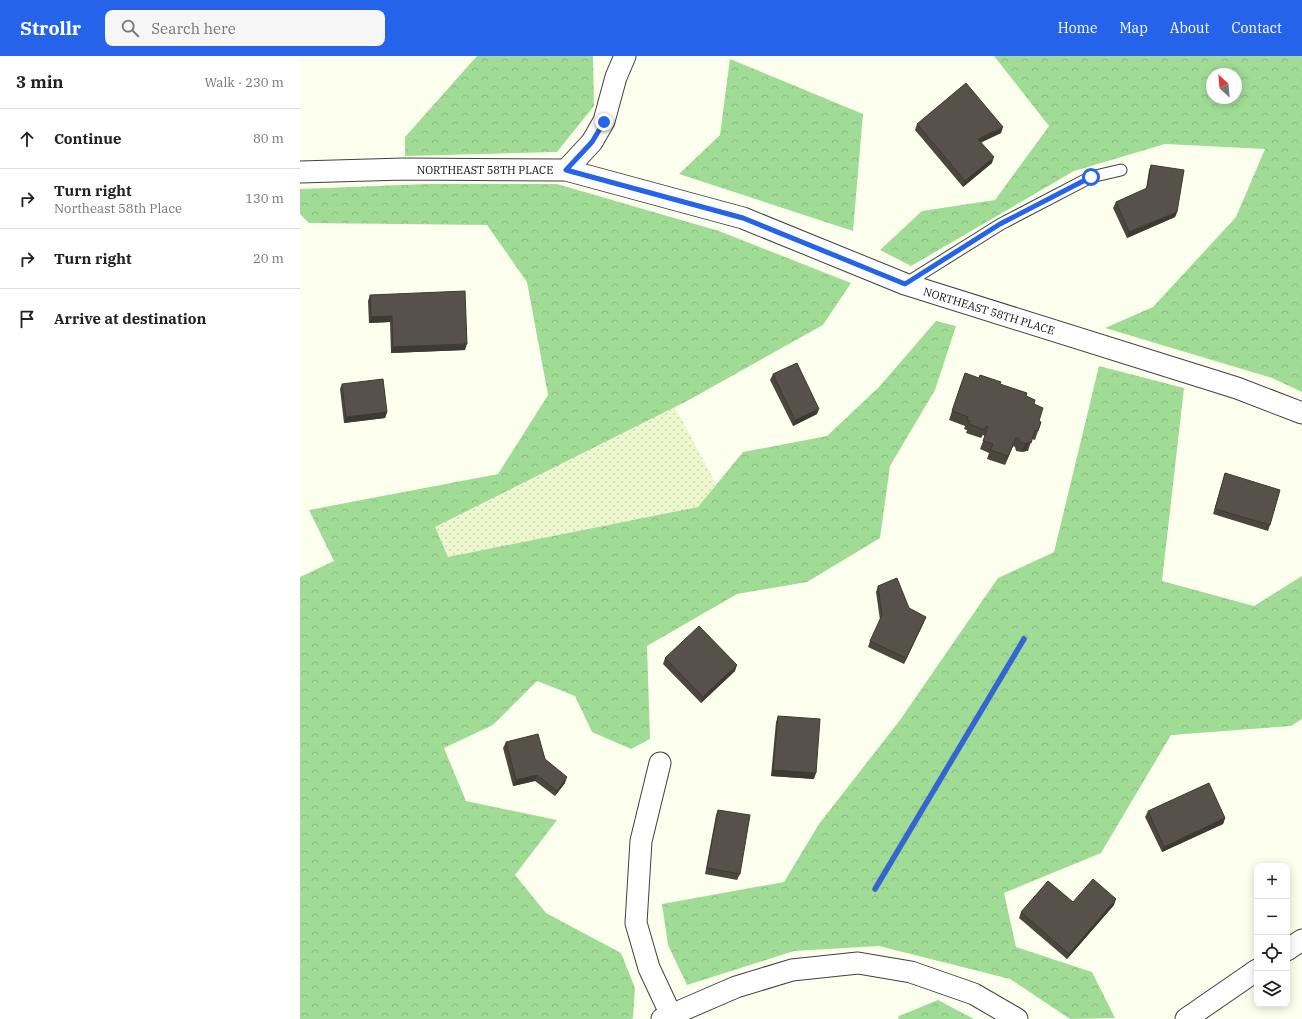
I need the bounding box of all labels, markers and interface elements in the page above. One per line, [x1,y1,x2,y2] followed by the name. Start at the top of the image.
[105,10,385,46] search box
[20,16,81,40] text: Strollr
[119,17,141,39] icon: search
[151,19,236,38] text: Search here
[1058,19,1097,37] text: Home
[1119,19,1148,37] text: Map
[1170,19,1209,37] text: About
[1231,19,1282,37] text: Contact
[1206,68,1242,104] north arrow
[16,71,64,93] text: 3 min
[205,74,284,91] text: Walk · 230 m
[595,113,613,131] route end
[16,128,38,150] icon: ahead
[54,129,121,148] text: Continue
[253,130,284,147] text: 80 m
[417,163,553,177] street label: NORTHEAST 58TH PLACE
[1082,168,1100,186] route start
[54,181,132,200] text: Turn right
[16,188,38,210] icon: right
[245,190,284,207] text: 130 m
[54,200,182,217] text: Northeast 58th Place
[16,248,38,270] icon: right
[54,249,132,268] text: Turn right
[253,250,284,267] text: 20 m
[922,284,1056,338] street label: NORTHEAST 58TH PLACE
[16,308,38,330] icon: arrive
[54,309,206,328] text: Arrive at destination
[1254,863,1290,1007] map controls
[1254,863,1290,899] button: +
[1254,899,1290,935] button: −
[1254,935,1290,971] button: locate
[1254,971,1290,1007] button: layers

